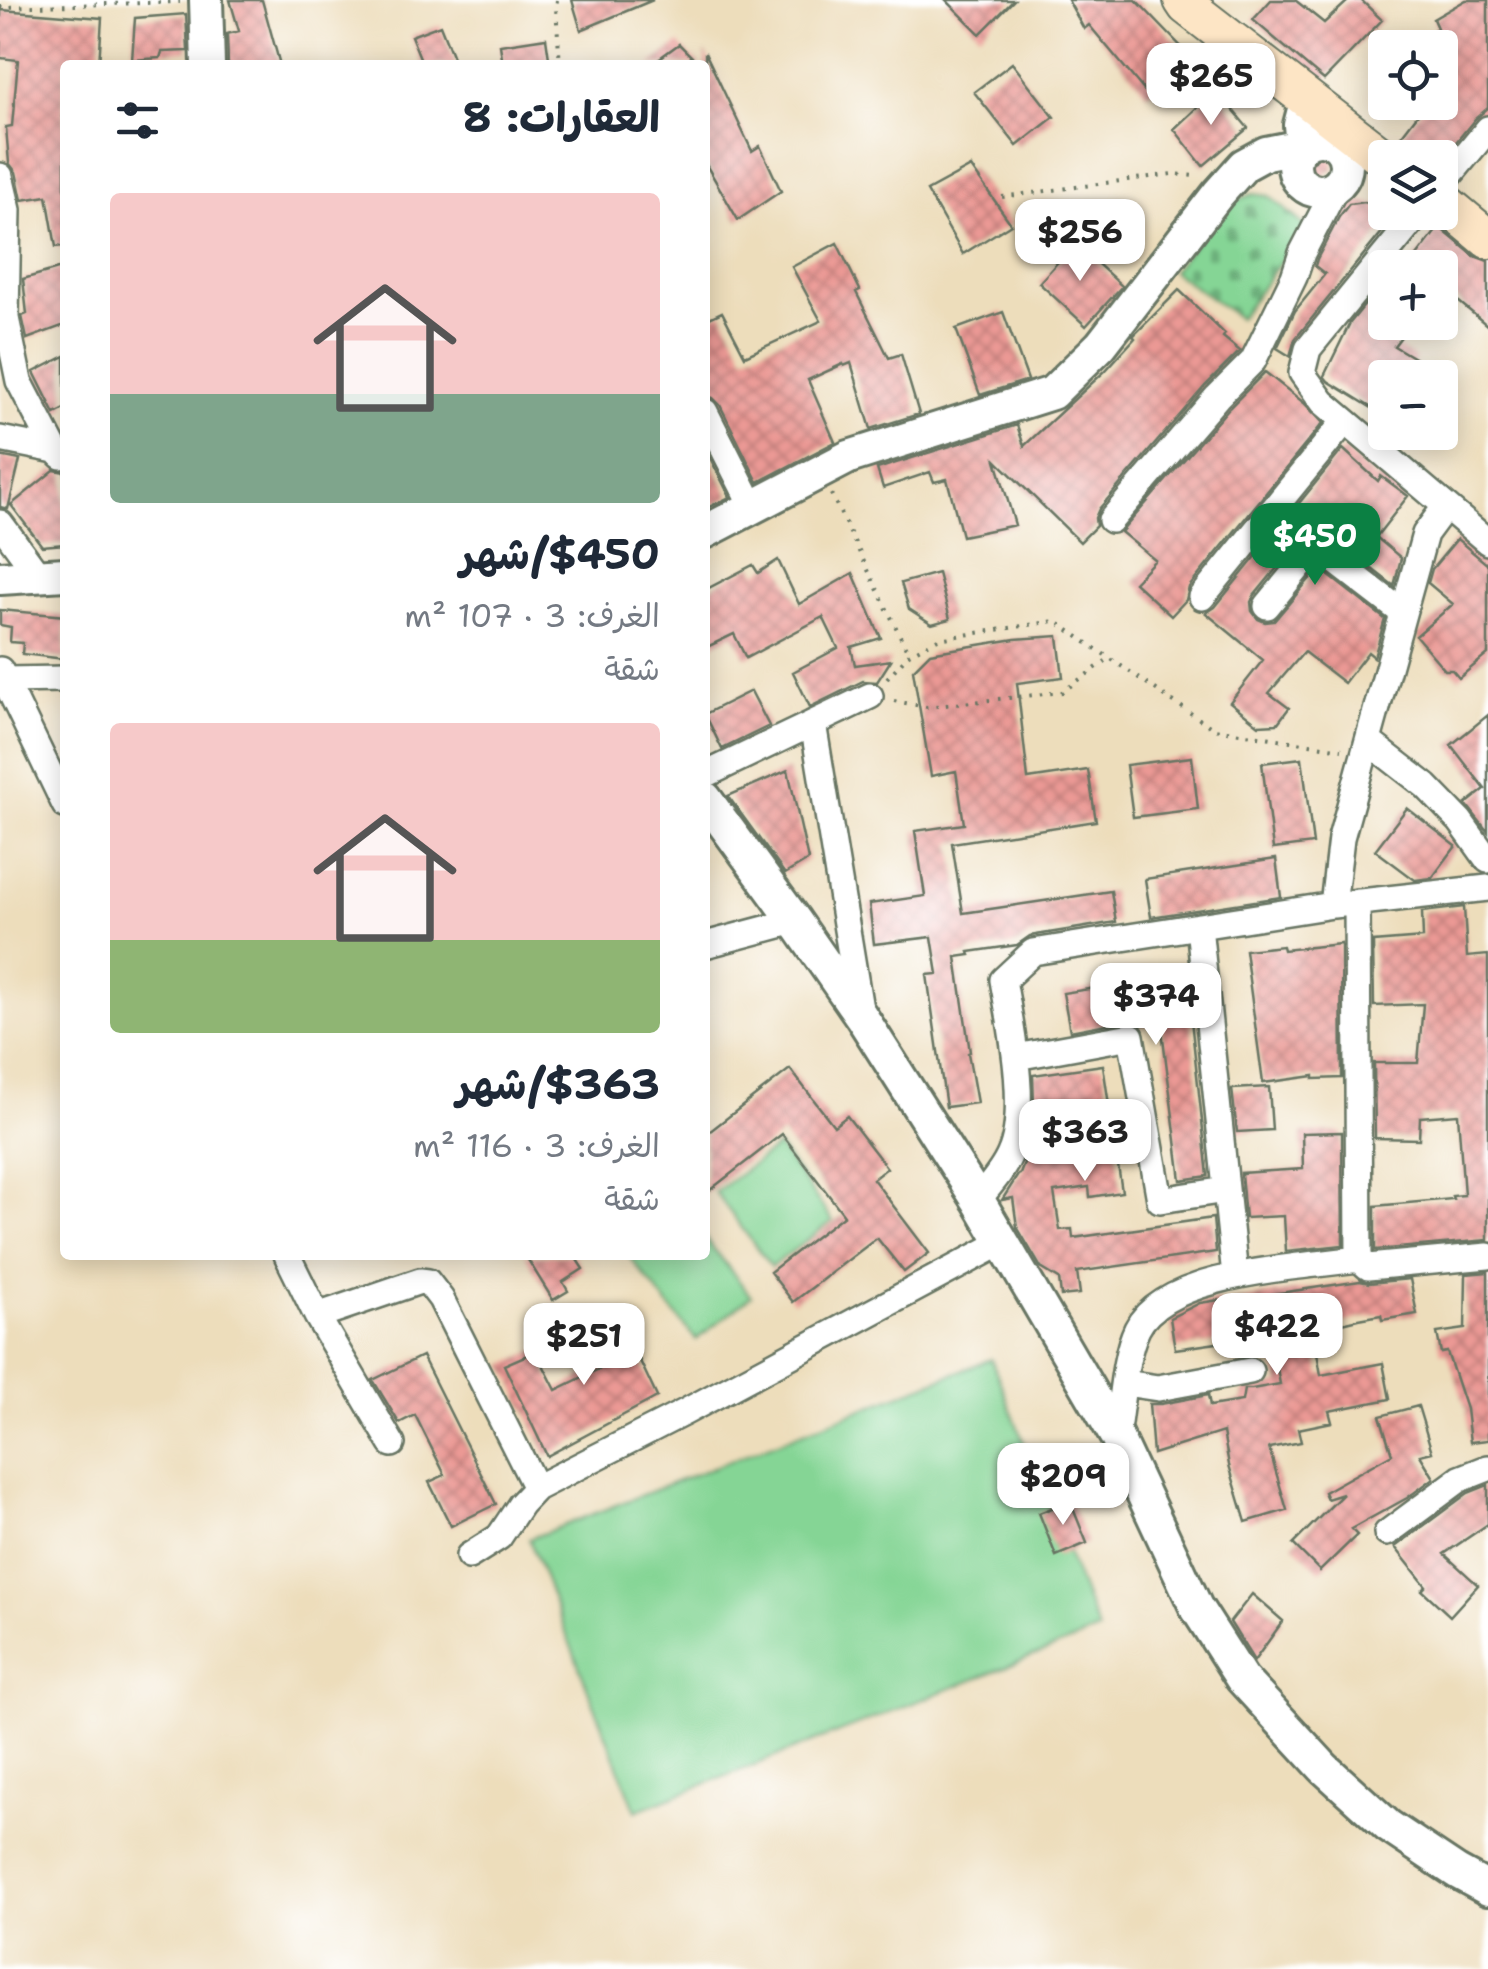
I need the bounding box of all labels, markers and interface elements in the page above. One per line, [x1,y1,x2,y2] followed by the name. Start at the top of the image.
[1368,30,1458,450] map controls
[1368,30,1458,120] button: locate
[1152,43,1270,128] pin: $265
[1168,54,1254,97] text: $265
[462,89,660,145] text: العقارات: 8
[110,93,165,148] icon: filters
[1368,140,1458,230] button: layers
[1021,199,1139,284] pin: $256
[1037,210,1123,253] text: $256
[1368,250,1458,340] button: +
[295,258,475,438] icon: home
[1368,360,1458,450] button: −
[1256,503,1374,588] pin: $450
[1272,514,1358,557] text: $450
[460,526,660,582] text: $450/شهر
[404,594,660,637] text: الغرف: 3 · 107 m²
[604,647,660,690] text: شقة
[295,788,475,968] icon: home
[1097,963,1215,1048] pin: $374
[1112,974,1200,1017] text: $374
[457,1056,660,1112] text: $363/شهر
[1026,1099,1144,1184] pin: $363
[1041,1110,1129,1153] text: $363
[413,1124,660,1167] text: الغرف: 3 · 116 m²
[604,1177,660,1220] text: شقة
[1218,1293,1336,1378] pin: $422
[525,1303,643,1388] pin: $251
[1234,1304,1320,1347] text: $422
[546,1314,622,1357] text: $251
[1004,1443,1122,1528] pin: $209
[1019,1454,1107,1497] text: $209

